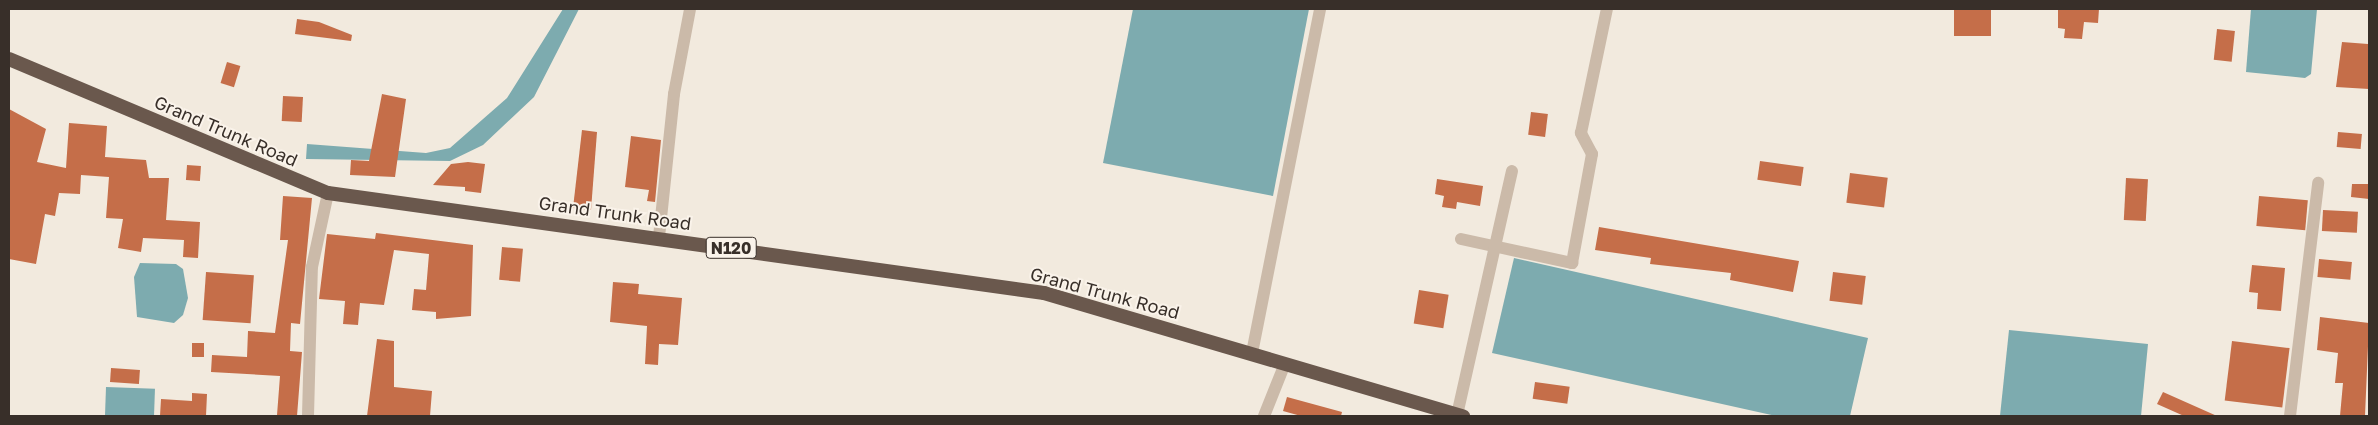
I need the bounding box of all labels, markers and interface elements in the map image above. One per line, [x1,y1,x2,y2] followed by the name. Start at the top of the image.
[151,91,301,171] street label: Grand Trunk Road
[537,192,693,234] street label: Grand Trunk Road
[705,234,757,262] road number: N120
[1028,263,1182,323] street label: Grand Trunk Road

